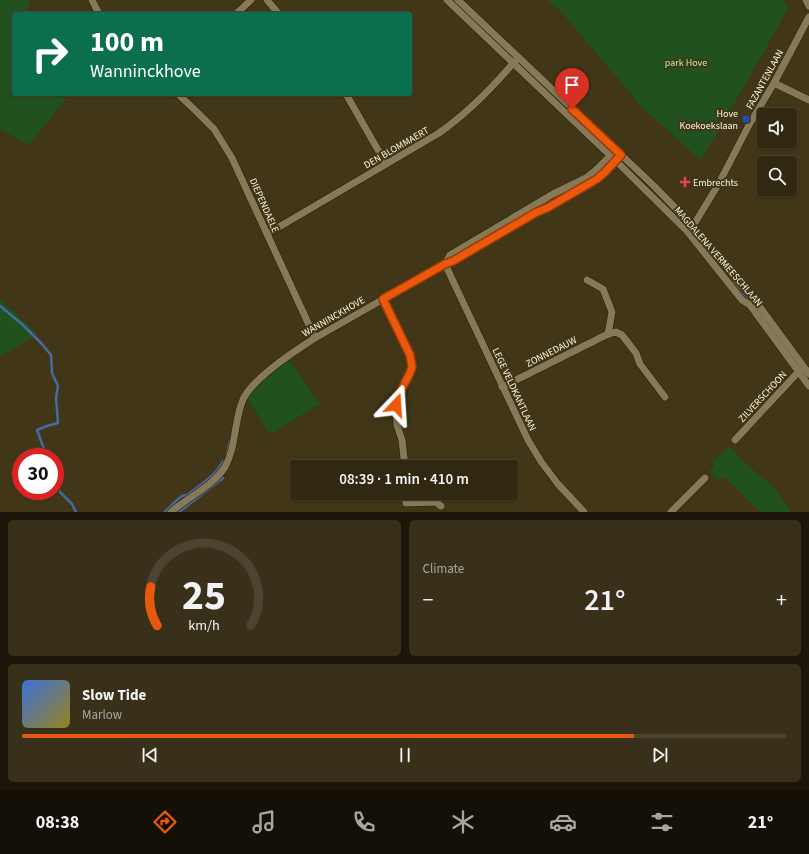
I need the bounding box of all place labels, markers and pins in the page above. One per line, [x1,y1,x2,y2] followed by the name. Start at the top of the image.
[555,68,589,109] pin
[680,107,738,133] place label: Hove Koekoekslaan
[741,114,751,124] marker: Hove Koekoekslaan
[693,176,738,190] place label: Embrechts
[680,177,690,187] marker: Embrechts

